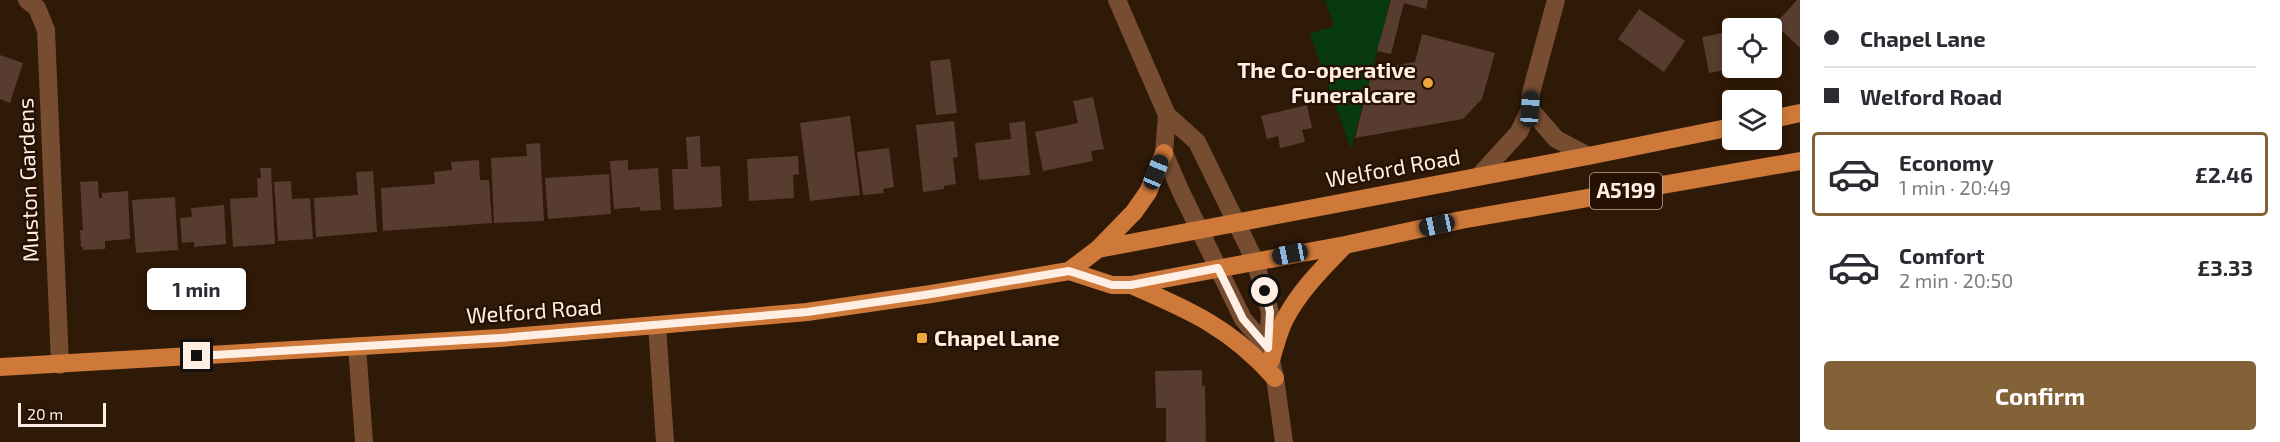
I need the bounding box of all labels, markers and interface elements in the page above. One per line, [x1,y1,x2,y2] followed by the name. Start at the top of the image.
[1722,18,1782,150] map controls
[1722,18,1782,78] button: locate
[1860,25,1986,51] text: Chapel Lane
[1237,56,1416,107] place label: The Co-operative Funeralcare
[1421,76,1435,90] marker: The Co-operative Funeralcare
[1860,83,2002,109] text: Welford Road
[1520,90,1540,128] car
[1722,90,1782,150] button: layers
[11,97,43,263] street label: Muston Gardens
[1324,142,1462,192] street label: Welford Road
[1827,147,1881,201] icon: car
[1899,149,1994,175] text: Economy
[1141,152,1171,192] car
[2195,161,2253,187] text: £2.46
[1590,173,1662,209] road number: A5199
[1899,175,2011,199] text: 1 min · 20:49
[1418,212,1456,238] car
[1827,240,1881,294] icon: car
[1271,242,1309,266] car
[1899,242,1984,268] text: Comfort
[2197,254,2253,280] text: £3.33
[1899,268,2013,292] text: 2 min · 20:50
[148,269,246,311] callout: 1 min
[172,277,221,301] text: 1 min
[1251,277,1278,304] route start
[465,292,603,328] street label: Welford Road
[934,324,1060,350] place label: Chapel Lane
[915,331,929,345] marker: Chapel Lane
[183,342,210,369] route end
[1824,361,2256,430] button: Confirm
[18,400,106,428] scale bar
[27,404,63,423] text: 20 m

